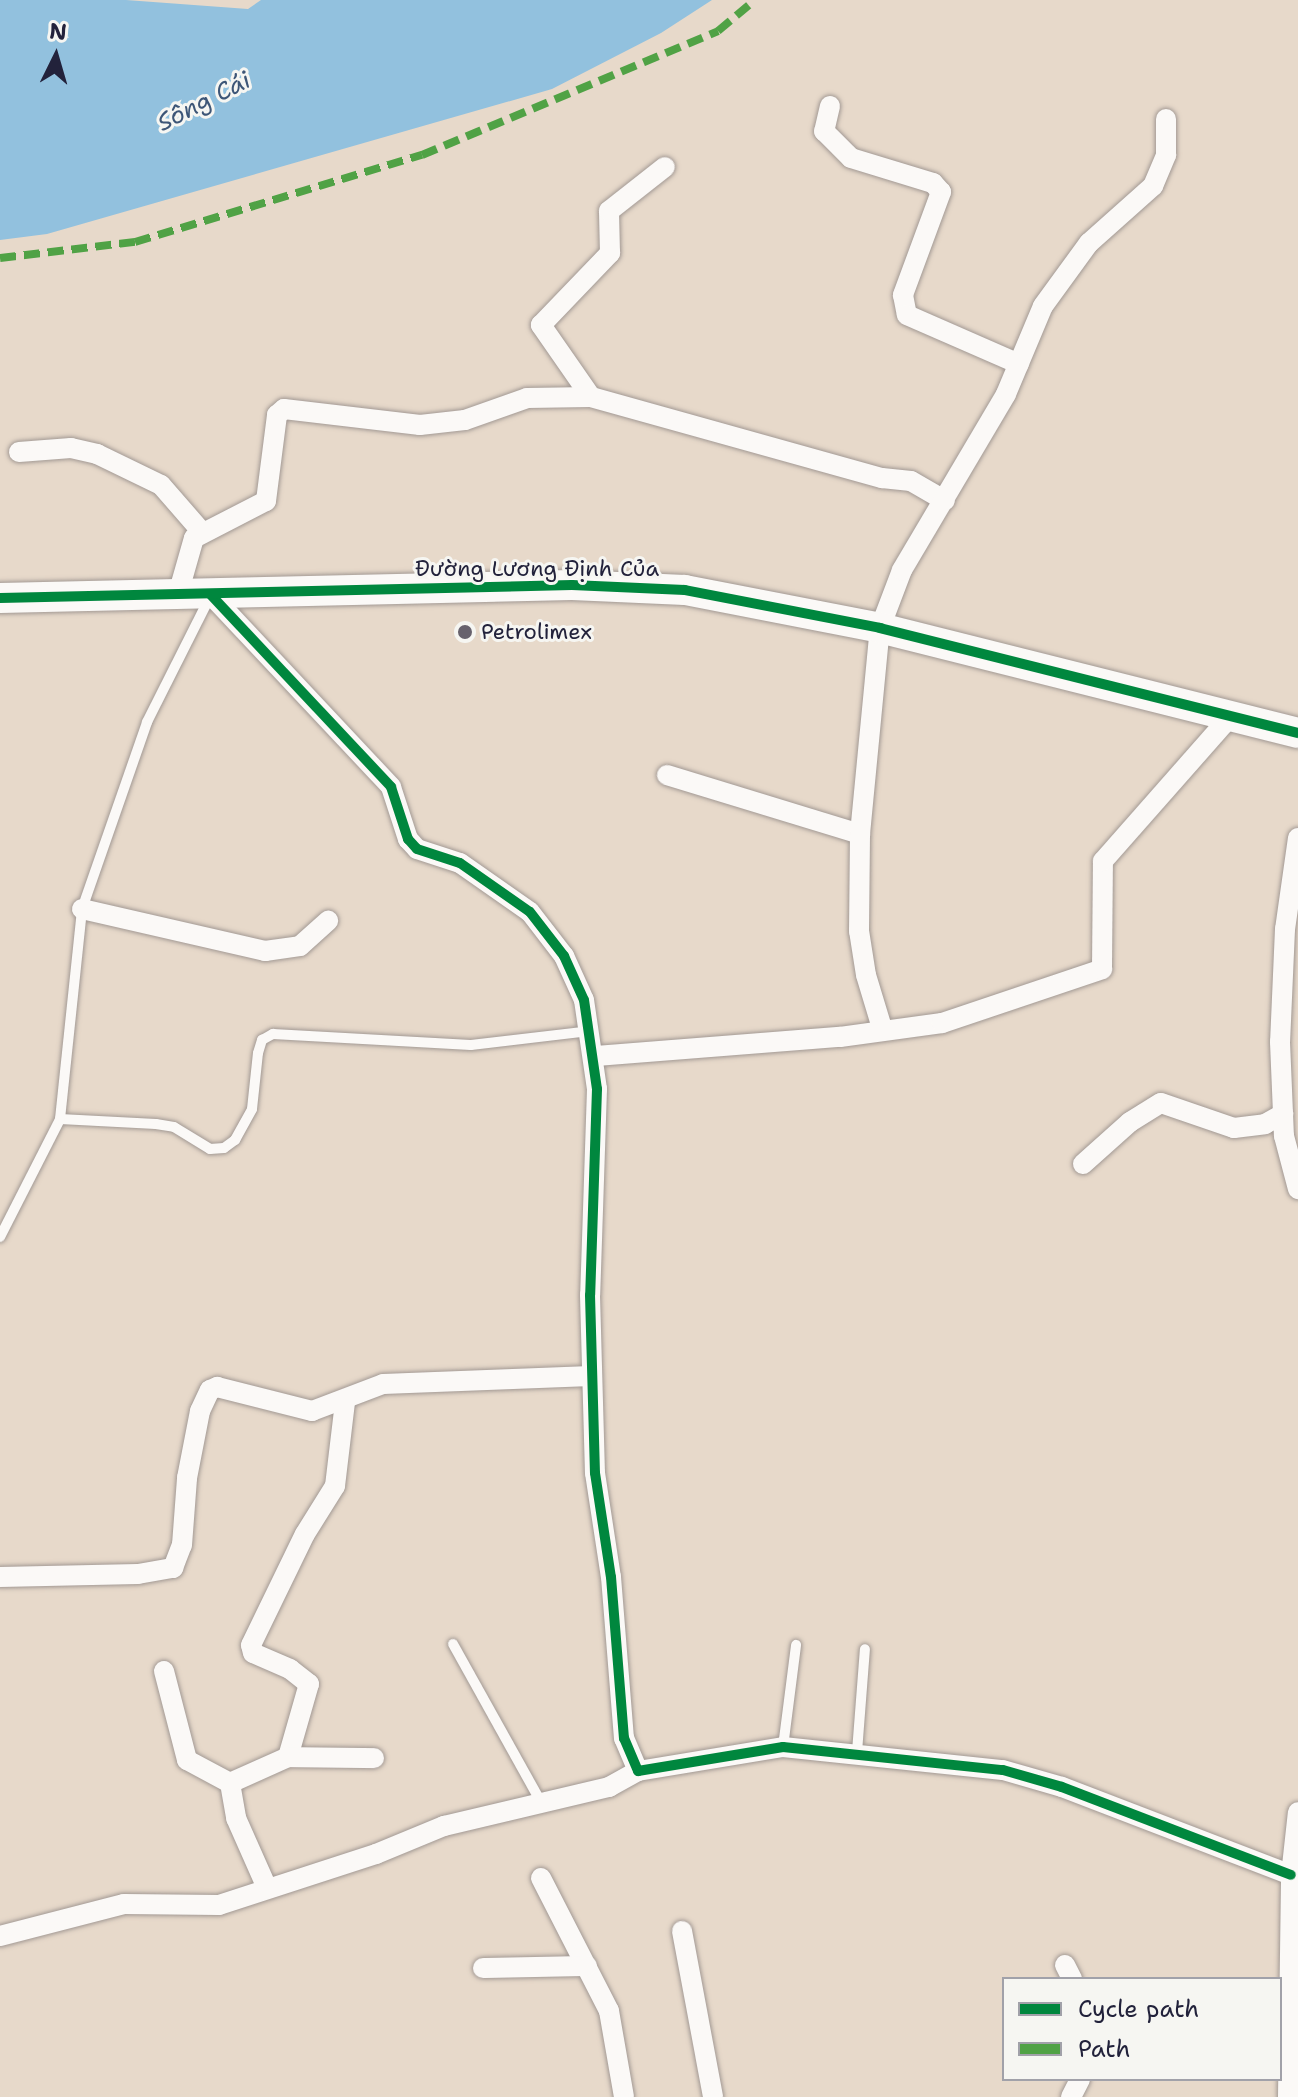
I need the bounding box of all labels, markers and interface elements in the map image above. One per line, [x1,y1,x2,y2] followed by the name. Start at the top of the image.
[16,16,96,96] north arrow
[48,16,68,47] text: N
[152,66,256,138] water label: Sông Cái
[415,556,659,582] street label: Đường Lương Định Của
[481,619,592,645] place label: Petrolimex
[456,623,474,641] marker: Petrolimex
[1002,1977,1282,2081] legend
[1078,1993,1199,2025] text: Cycle path
[1078,2033,1130,2065] text: Path

